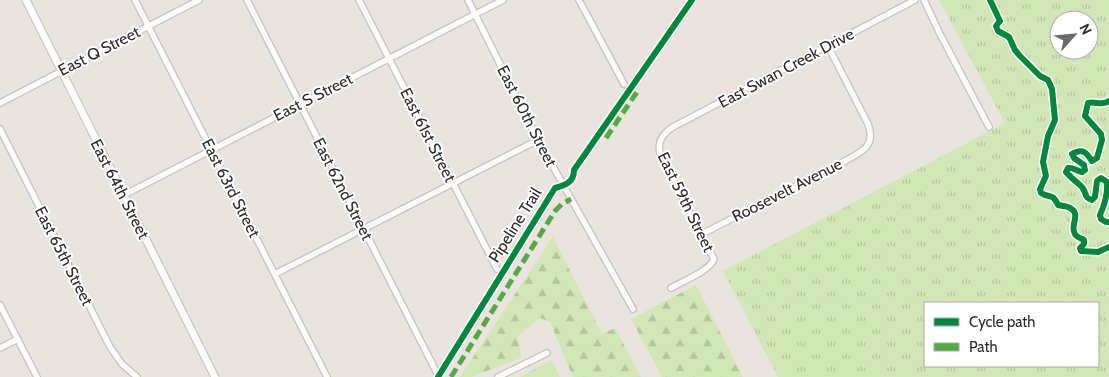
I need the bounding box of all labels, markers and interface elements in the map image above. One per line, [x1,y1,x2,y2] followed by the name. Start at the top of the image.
[1049,10,1099,60] north arrow
[1075,21,1096,38] text: N
[55,22,144,80] street label: East Q Street
[715,24,857,112] street label: East Swan Creek Drive
[493,62,561,170] street label: East 60th Street
[270,69,356,125] street label: East S Street
[396,85,460,186] street label: East 61st Street
[198,135,264,241] street label: East 63rd Street
[309,135,377,244] street label: East 62nd Street
[87,136,154,243] street label: East 64th Street
[654,149,719,256] street label: East 59th Street
[729,154,845,226] street label: Roosevelt Avenue
[485,184,546,266] street label: Pipeline Trail
[31,203,97,309] street label: East 65th Street
[924,302,1099,367] legend
[969,313,1035,331] text: Cycle path
[969,338,998,356] text: Path

